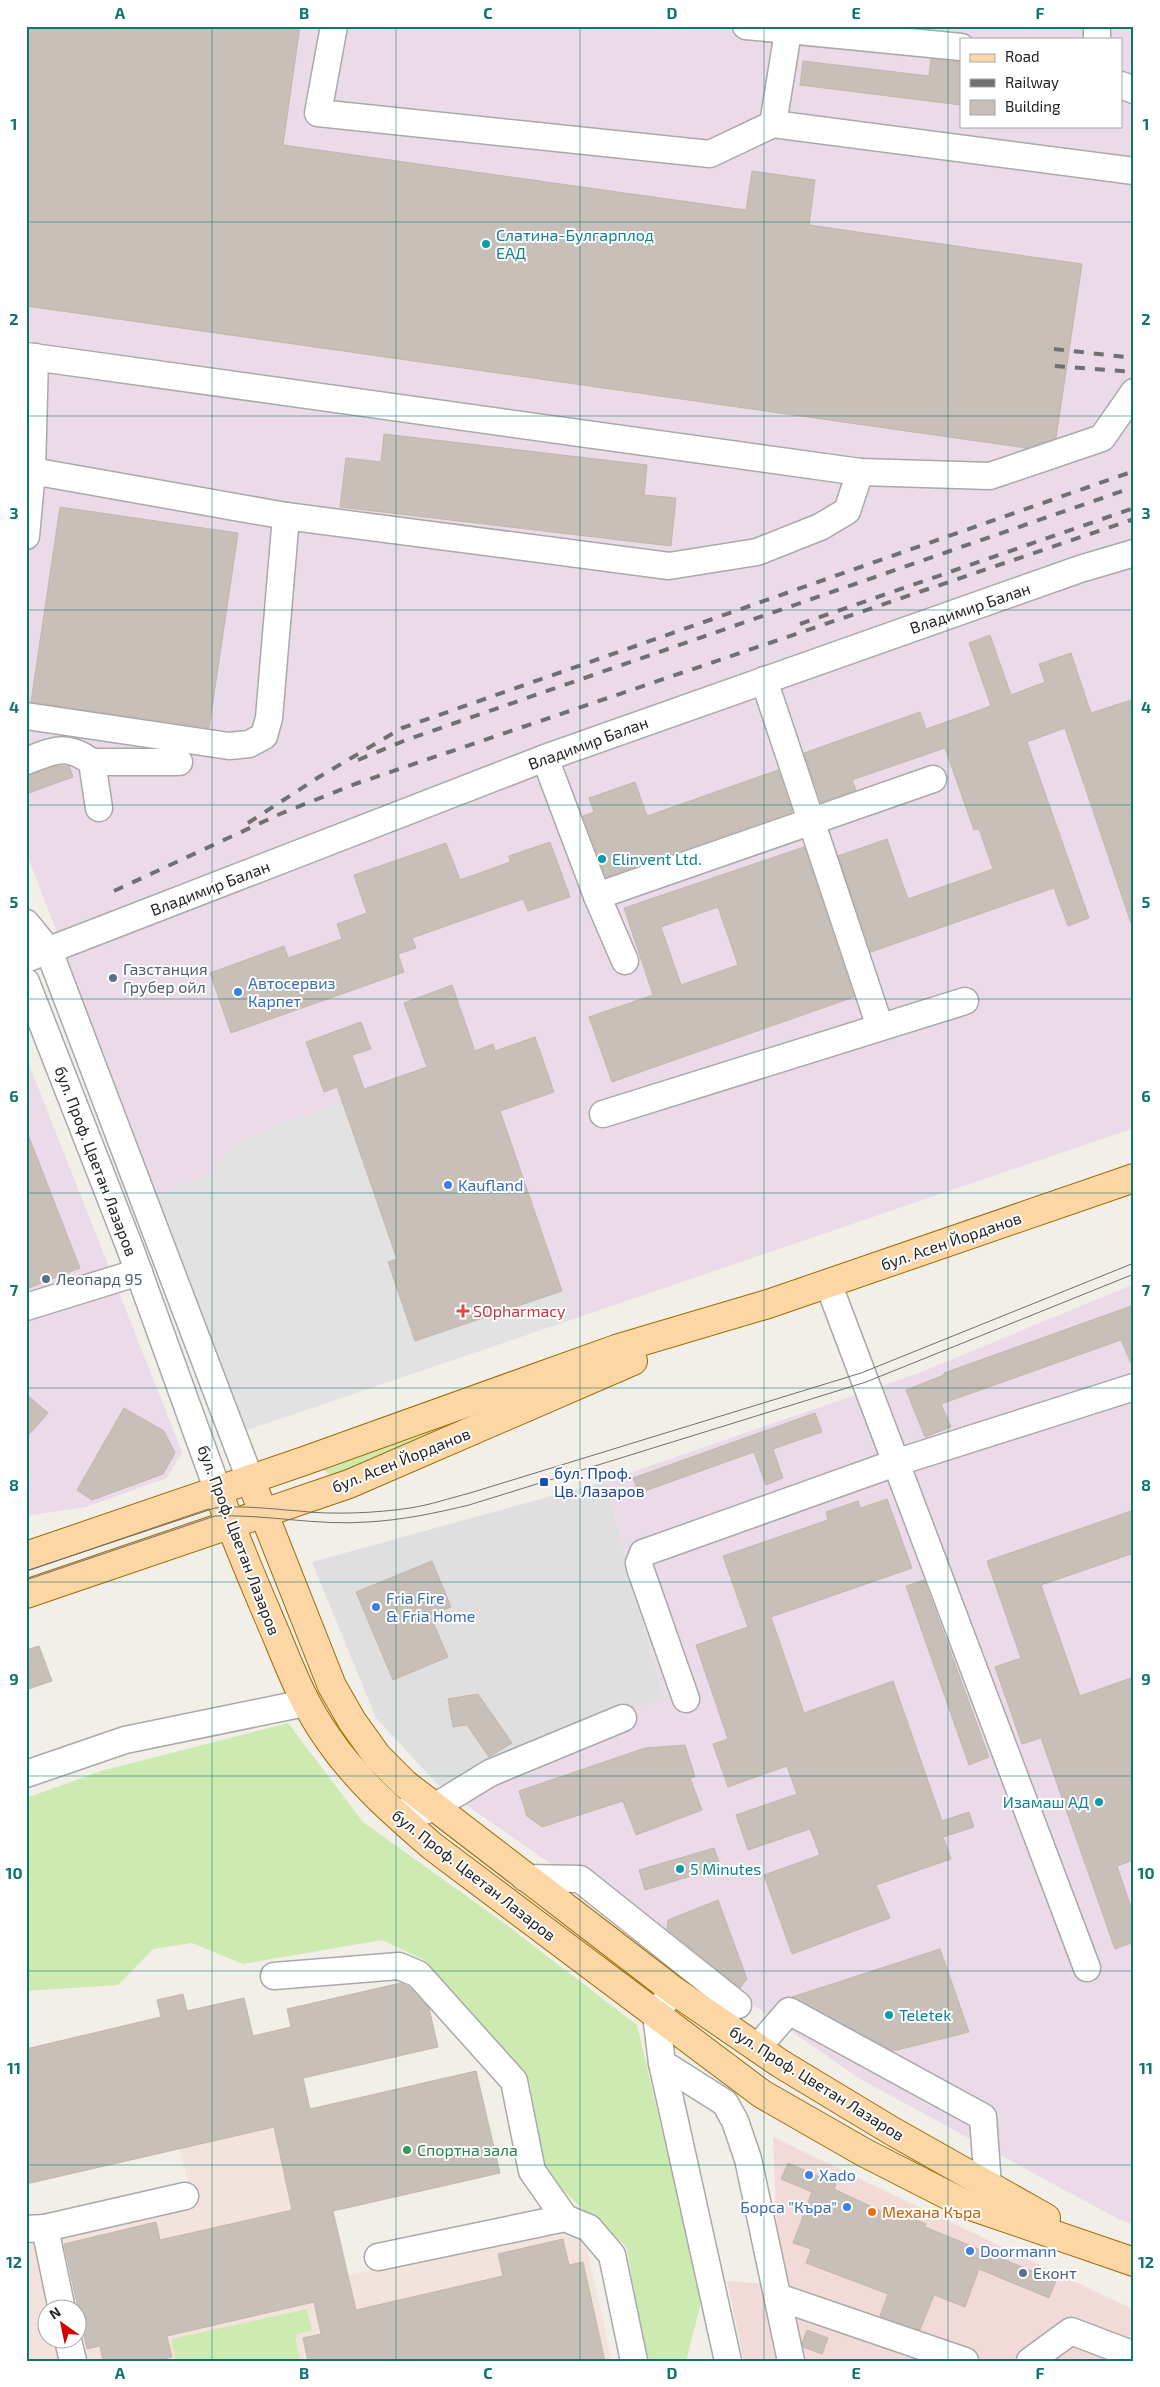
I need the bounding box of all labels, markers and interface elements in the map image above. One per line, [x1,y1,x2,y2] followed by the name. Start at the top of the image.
[115,3,126,22] text: A
[299,3,309,22] text: B
[483,3,493,22] text: C
[667,3,678,22] text: D
[851,3,861,22] text: E
[1036,3,1045,22] text: F
[960,38,1122,128] legend
[1005,47,1040,65] text: Road
[1005,73,1059,91] text: Railway
[1005,97,1061,115] text: Building
[11,114,17,133] text: 1
[1143,114,1149,133] text: 1
[496,225,654,262] place label: Слатина-Булгарплод ЕАД
[480,238,492,250] marker: Слатина-Булгарплод ЕАД
[9,309,19,328] text: 2
[1141,309,1151,328] text: 2
[9,503,19,522] text: 3
[1141,503,1151,522] text: 3
[907,578,1033,637] street label: Владимир Балан
[9,697,19,716] text: 4
[1141,697,1151,716] text: 4
[525,712,650,773] street label: Владимир Балан
[612,849,702,868] place label: Elinvent Ltd.
[596,853,608,865] marker: Elinvent Ltd.
[147,856,272,919] street label: Владимир Балан
[10,892,19,911] text: 5
[1142,892,1151,911] text: 5
[123,959,208,997] place label: Газстанция Грубер ойл
[107,972,119,984] marker: Газстанция Грубер ойл
[248,973,336,1010] place label: Автосервиз Карпет
[232,986,244,998] marker: Автосервиз Карпет
[50,1063,142,1259] street label: бул. Проф. Цветан Лазаров
[9,1086,19,1105] text: 6
[1141,1086,1151,1105] text: 6
[458,1175,523,1194] place label: Kaufland
[442,1179,454,1191] marker: Kaufland
[878,1208,1024,1274] street label: бул. Асен Йорданов
[56,1269,142,1288] place label: Леопард 95
[40,1273,52,1285] marker: Леопард 95
[10,1280,19,1299] text: 7
[1142,1280,1151,1299] text: 7
[473,1301,566,1320] place label: SOpharmacy
[457,1305,469,1317] marker: SOpharmacy
[329,1423,473,1497] street label: бул. Асен Йорданов
[193,1442,285,1638] street label: бул. Проф. Цветан Лазаров
[554,1463,645,1500] place label: бул. Проф. Цв. Лазаров
[9,1475,19,1494] text: 8
[1141,1475,1151,1494] text: 8
[538,1476,550,1488] marker: бул. Проф. Цв. Лазаров
[386,1588,475,1625] place label: Fria Fire & Fria Home
[370,1601,382,1613] marker: Fria Fire & Fria Home
[9,1669,19,1688] text: 9
[1141,1669,1151,1688] text: 9
[1003,1792,1089,1811] place label: Изамаш АД
[1093,1796,1105,1808] marker: Изамаш АД
[388,1805,560,1945] street label: бул. Проф. Цветан Лазаров
[690,1859,761,1878] place label: 5 Minutes
[5,1863,23,1882] text: 10
[674,1863,686,1875] marker: 5 Minutes
[1137,1863,1155,1882] text: 10
[899,2005,951,2024] place label: Teletek
[883,2009,895,2021] marker: Teletek
[726,2021,908,2145] street label: бул. Проф. Цветан Лазаров
[7,2058,21,2077] text: 11
[1139,2058,1153,2077] text: 11
[417,2140,518,2159] place label: Спортна зала
[401,2144,413,2156] marker: Спортна зала
[819,2165,856,2184] place label: Xado
[803,2169,815,2181] marker: Xado
[740,2197,837,2216] place label: Борса "Къра"
[841,2201,853,2213] marker: Борса "Къра"
[882,2202,981,2221] place label: Механа Къра
[866,2206,878,2218] marker: Механа Къра
[980,2241,1057,2260] place label: Doormann
[964,2245,976,2257] marker: Doormann
[6,2252,22,2271] text: 12
[1138,2252,1154,2271] text: 12
[1033,2263,1077,2282] place label: Еконт
[1017,2267,1029,2279] marker: Еконт
[38,2300,88,2350] north arrow
[46,2303,64,2323] text: N
[115,2363,126,2382] text: A
[299,2363,309,2382] text: B
[483,2363,493,2382] text: C
[667,2363,678,2382] text: D
[851,2363,861,2382] text: E
[1036,2363,1045,2382] text: F

